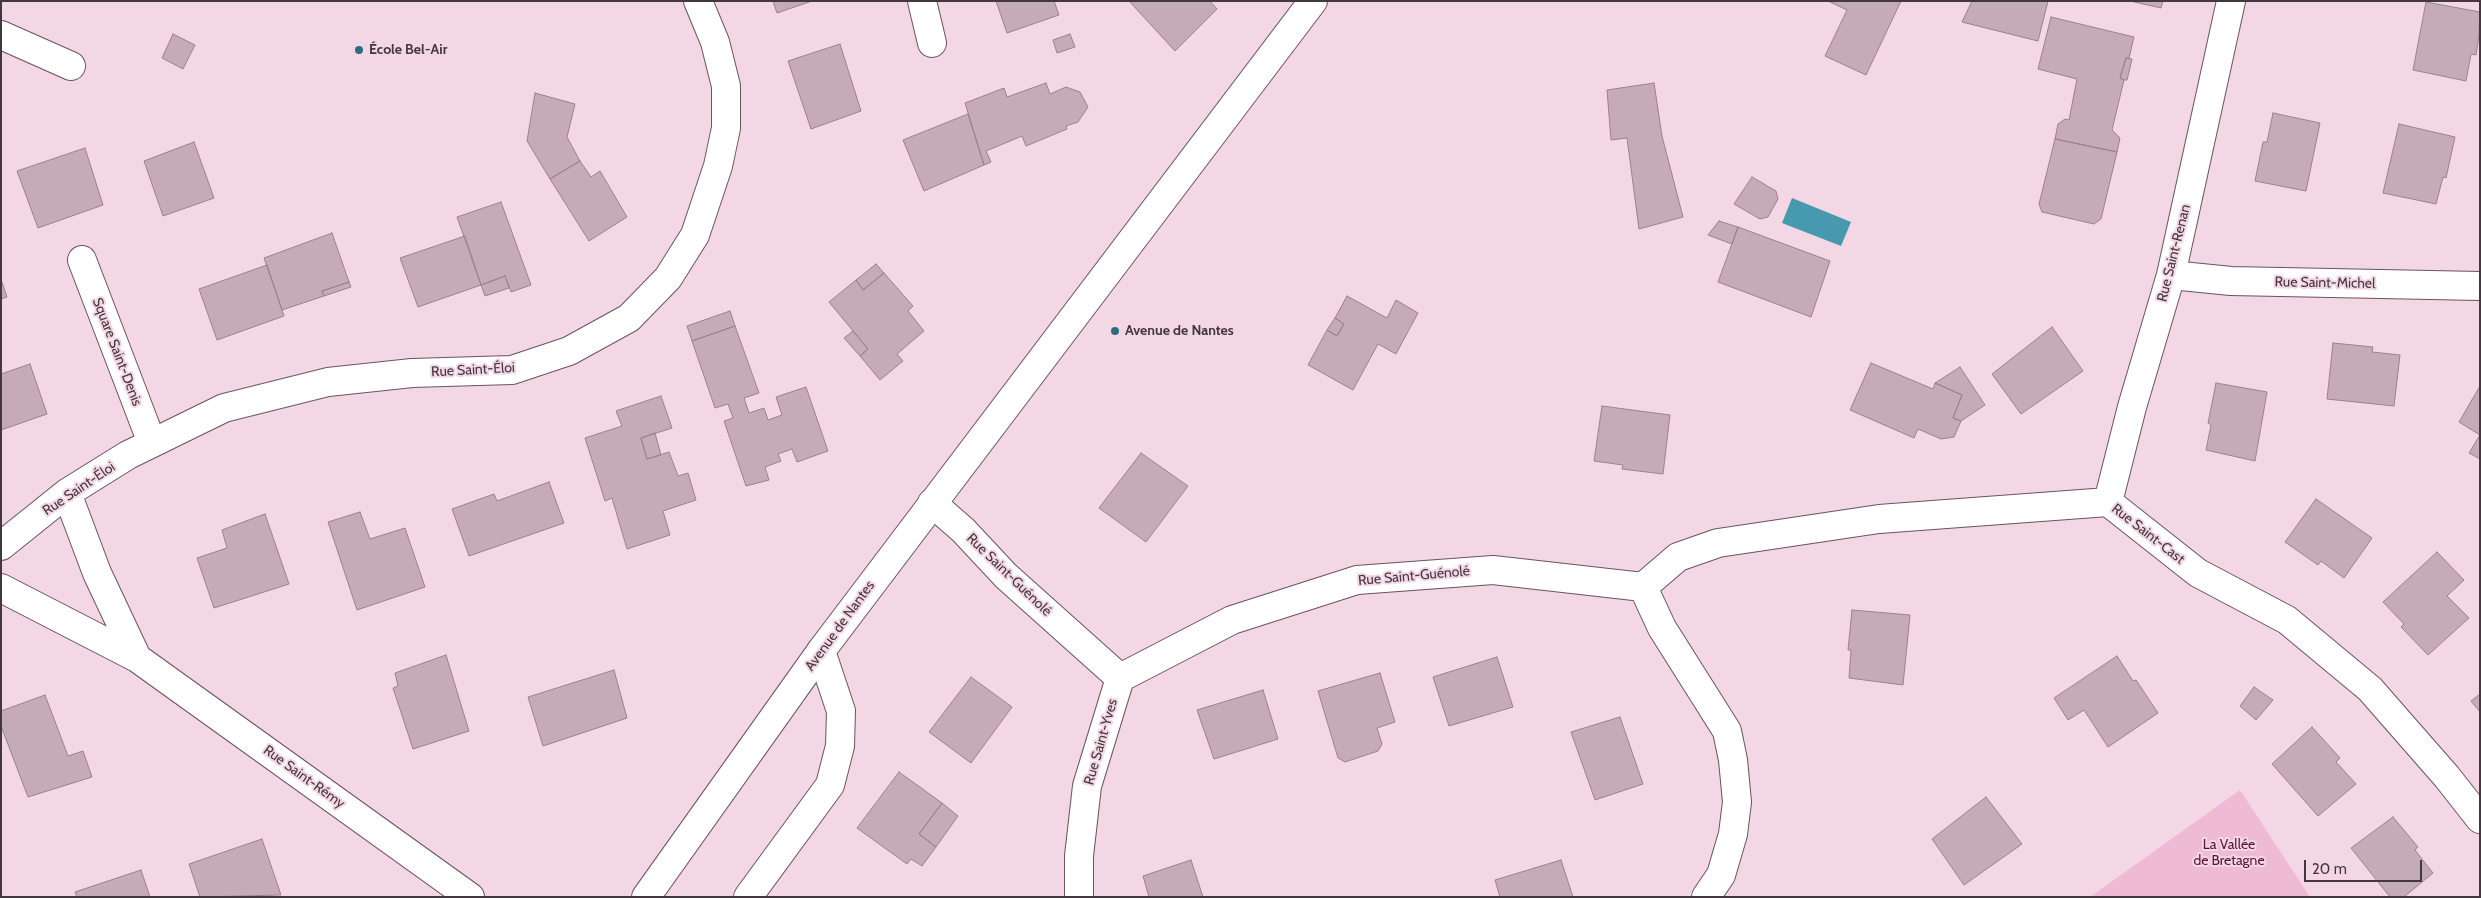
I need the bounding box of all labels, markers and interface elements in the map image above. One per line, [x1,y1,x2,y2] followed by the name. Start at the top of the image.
[369,42,447,58] place label: École Bel-Air
[353,44,365,56] marker: École Bel-Air
[2154,203,2194,303] street label: Rue Saint-Renan
[2274,274,2376,292] street label: Rue Saint-Michel
[89,295,145,409] street label: Square Saint-Denis
[1125,323,1234,339] place label: Avenue de Nantes
[1109,325,1121,337] marker: Avenue de Nantes
[431,359,515,381] street label: Rue Saint-Éloi
[40,459,118,519] street label: Rue Saint-Éloi
[2108,500,2188,568] street label: Rue Saint-Cast
[963,530,1055,620] street label: Rue Saint-Guénolé
[1358,563,1470,589] street label: Rue Saint-Guénolé
[802,578,878,674] street label: Avenue de Nantes
[1081,697,1121,787] street label: Rue Saint-Yves
[260,742,348,812] street label: Rue Saint-Rémy
[2193,837,2265,870] park label: La Vallée de Bretagne
[2306,850,2424,882] scale bar
[2312,860,2347,878] text: 20 m

